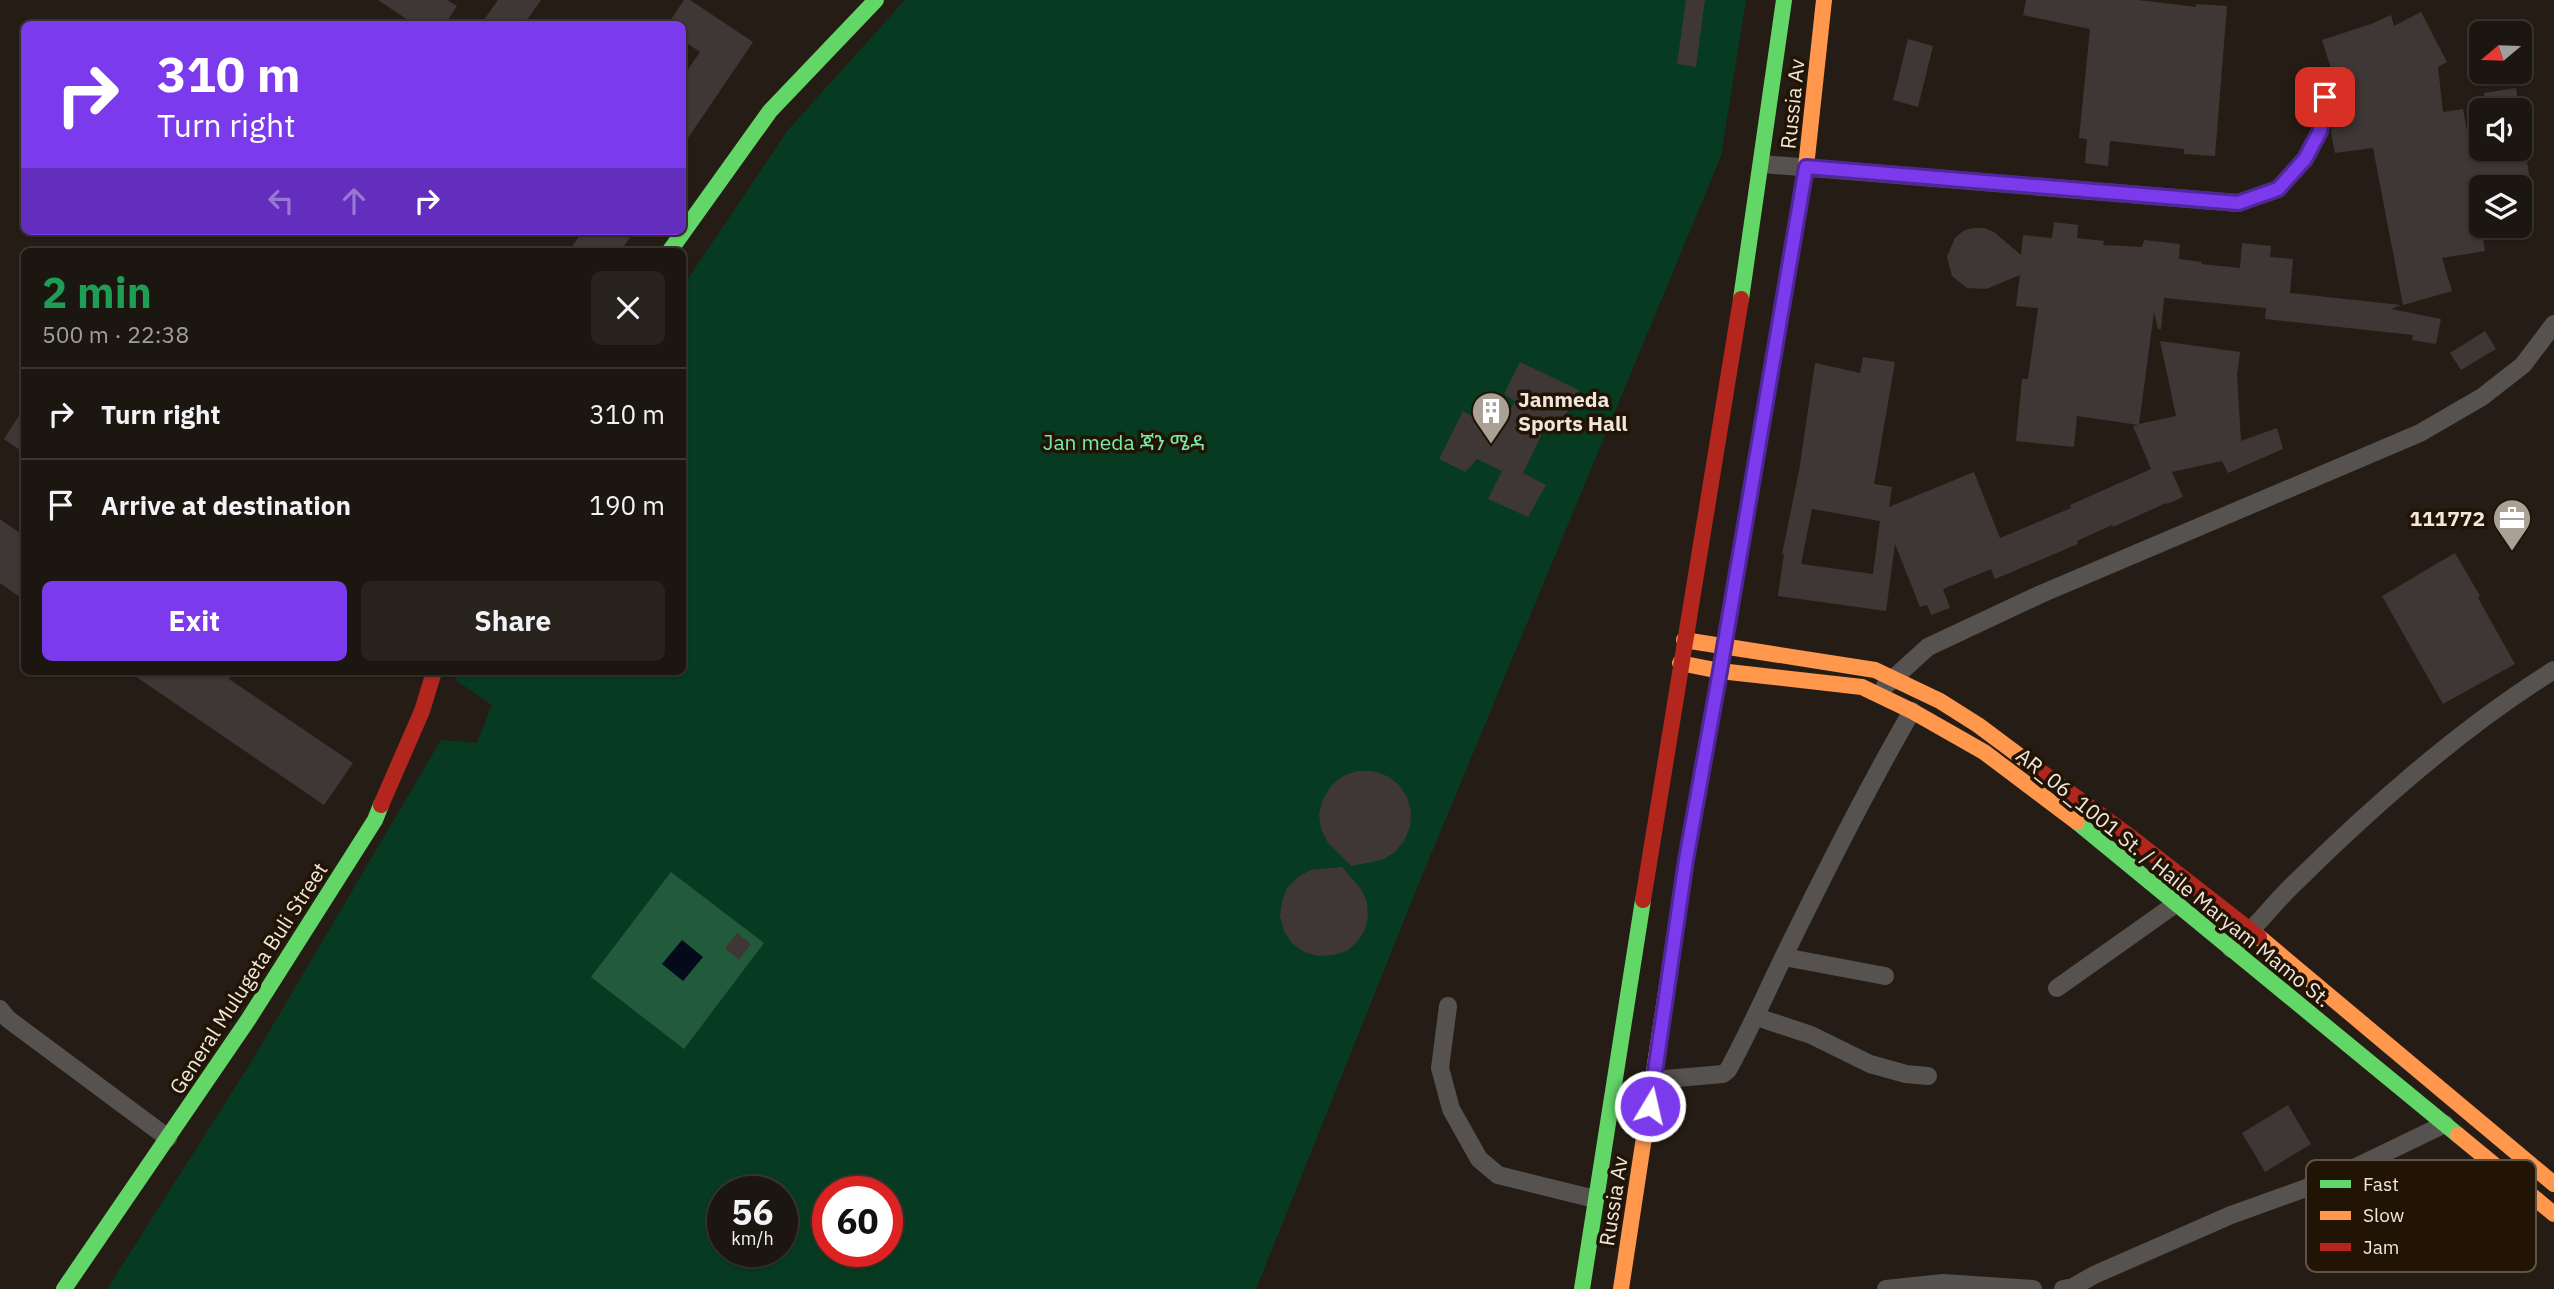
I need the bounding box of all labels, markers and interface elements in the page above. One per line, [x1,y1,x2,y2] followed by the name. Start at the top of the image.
[2469,21,2532,84] north arrow
[2469,21,2532,238] map controls
[157,42,301,105] text: 310 m
[42,49,133,140] icon: right
[1773,58,1811,150] street label: Russia Av
[2295,67,2355,127] pin
[2306,78,2344,116] icon: arrive
[2469,98,2532,161] button: sound
[157,104,295,146] text: Turn right
[2469,175,2532,238] button: layers
[262,182,300,220] icon: left
[335,182,373,220] icon: ahead
[408,182,446,220] icon: right
[42,265,152,320] text: 2 min
[591,271,665,345] button: close
[42,319,189,349] text: 500 m · 22:38
[1518,385,1628,437] place label: Janmeda Sports Hall
[1470,390,1512,445] building icon: Janmeda Sports Hall
[42,395,80,433] icon: right
[101,397,220,431] text: Turn right
[589,397,665,431] text: 310 m
[1043,428,1205,456] park label: Jan meda ጃን ሜዳ
[42,486,80,524] icon: arrive
[101,488,351,522] text: Arrive at destination
[589,488,665,522] text: 190 m
[2491,497,2533,552] office icon: 111772
[2409,504,2485,532] place label: 111772
[42,581,347,661] button: Exit
[361,581,665,661] button: Share
[2011,741,2337,1013] street label: AR_06_1001 St. / Haile Maryam Mamo St.
[162,857,334,1099] street label: General Mulugeta Buli Street
[1613,1069,1687,1143] position arrow
[1592,1154,1634,1248] street label: Russia Av
[2306,1160,2536,1272] legend
[2363,1172,2399,1196] text: Fast
[812,1176,903,1267] speed limit sign: 60
[731,1189,774,1235] text: 56
[2363,1203,2404,1227] text: Slow
[731,1227,774,1250] text: km/h
[2363,1235,2399,1259] text: Jam

